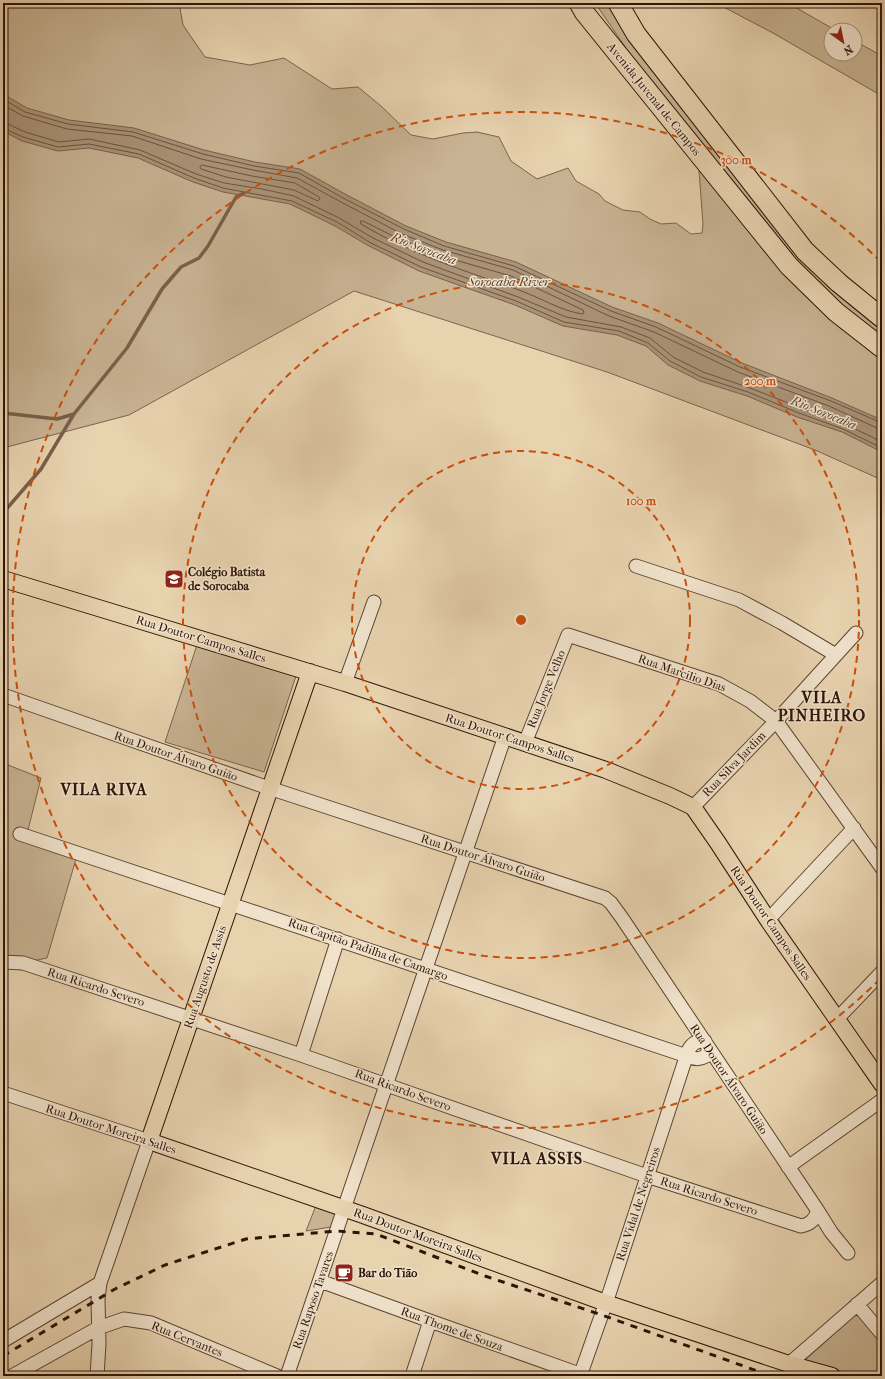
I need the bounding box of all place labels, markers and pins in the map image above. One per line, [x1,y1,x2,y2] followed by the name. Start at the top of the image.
[188,565,266,593] place label: Colégio Batista de Sorocaba
[163,568,185,590] school or university icon: Colégio Batista de Sorocaba
[514,613,528,627] centre of rings
[333,1262,355,1284] cafe icon: Bar do Tião
[358,1266,417,1280] place label: Bar do Tião

